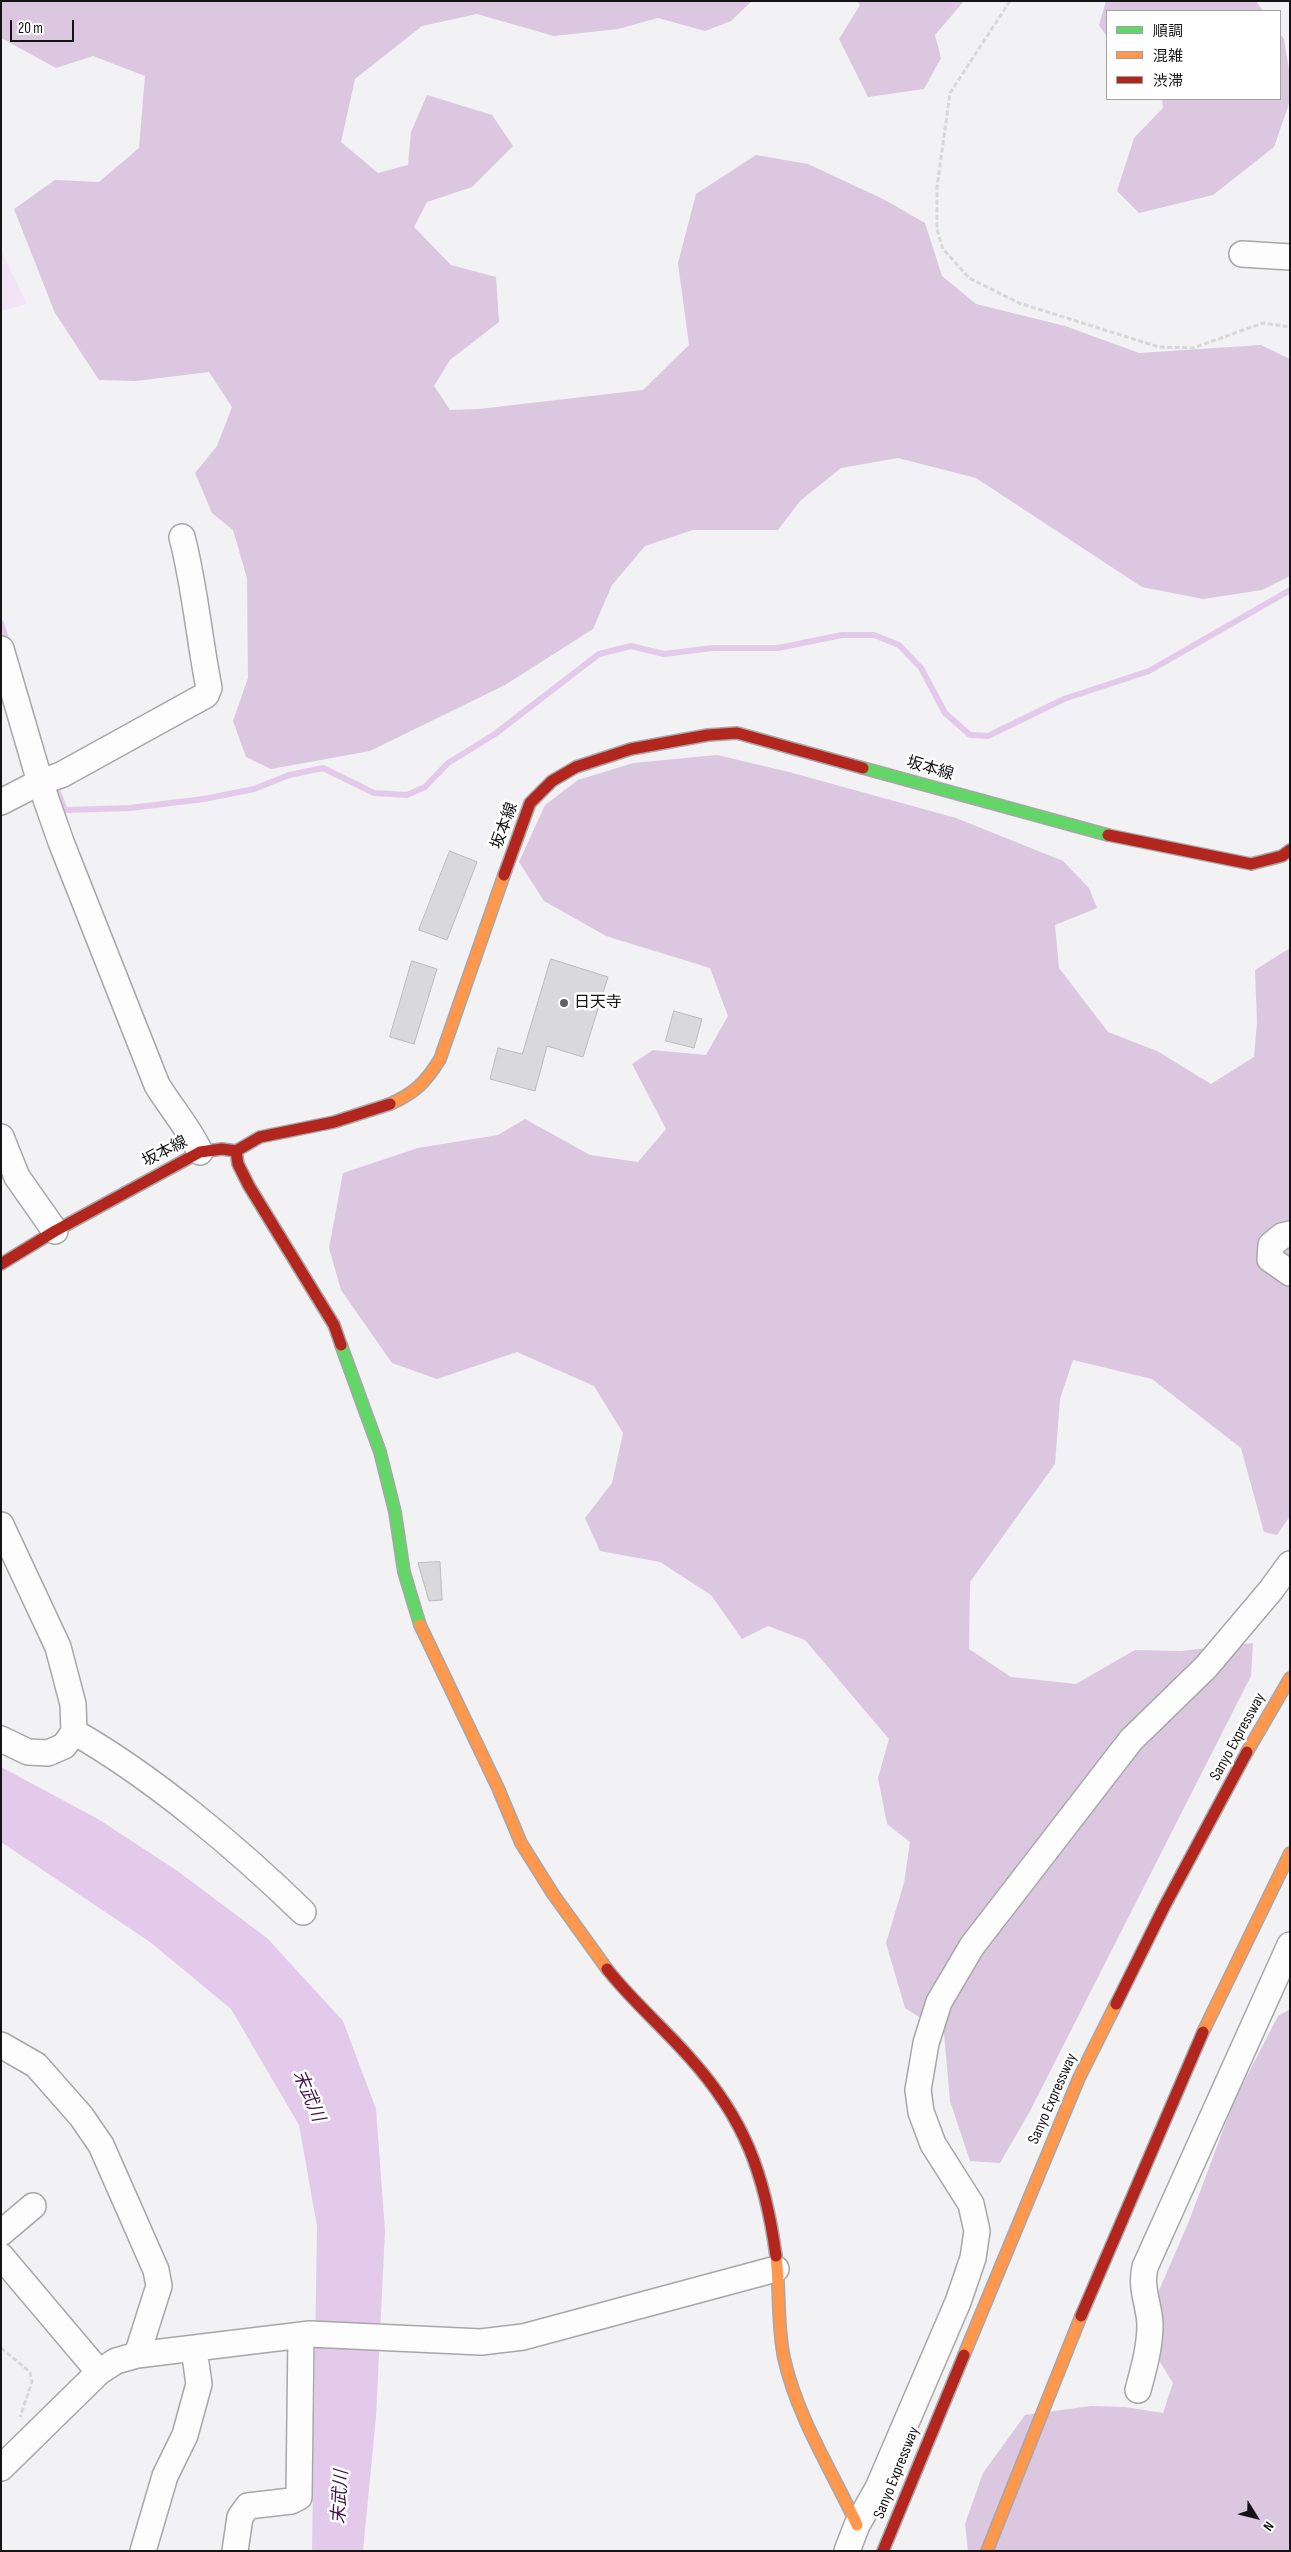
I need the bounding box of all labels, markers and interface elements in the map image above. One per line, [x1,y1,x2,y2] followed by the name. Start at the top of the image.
[12,10,76,42] scale bar
[1106,10,1281,100] legend
[18,19,43,38] text: 20 m
[1153,22,1183,41] text: 順調
[1153,47,1183,66] text: 混雑
[1153,72,1183,91] text: 渋滞
[904,753,956,785] street label: 坂本線
[488,800,522,852] street label: 坂本線
[574,993,622,1013] place label: 日天寺
[558,997,570,1009] marker: 日天寺
[139,1133,191,1171] street label: 坂本線
[1206,1690,1270,1784] street label: Sanyo Expressway
[1024,2051,1082,2147] street label: Sanyo Expressway
[288,2067,328,2125] water label: 末武川
[870,2424,924,2522] street label: Sanyo Expressway
[329,2469,353,2525] water label: 末武川
[1231,2492,1281,2542] north arrow
[1259,2518,1278,2534] text: N

